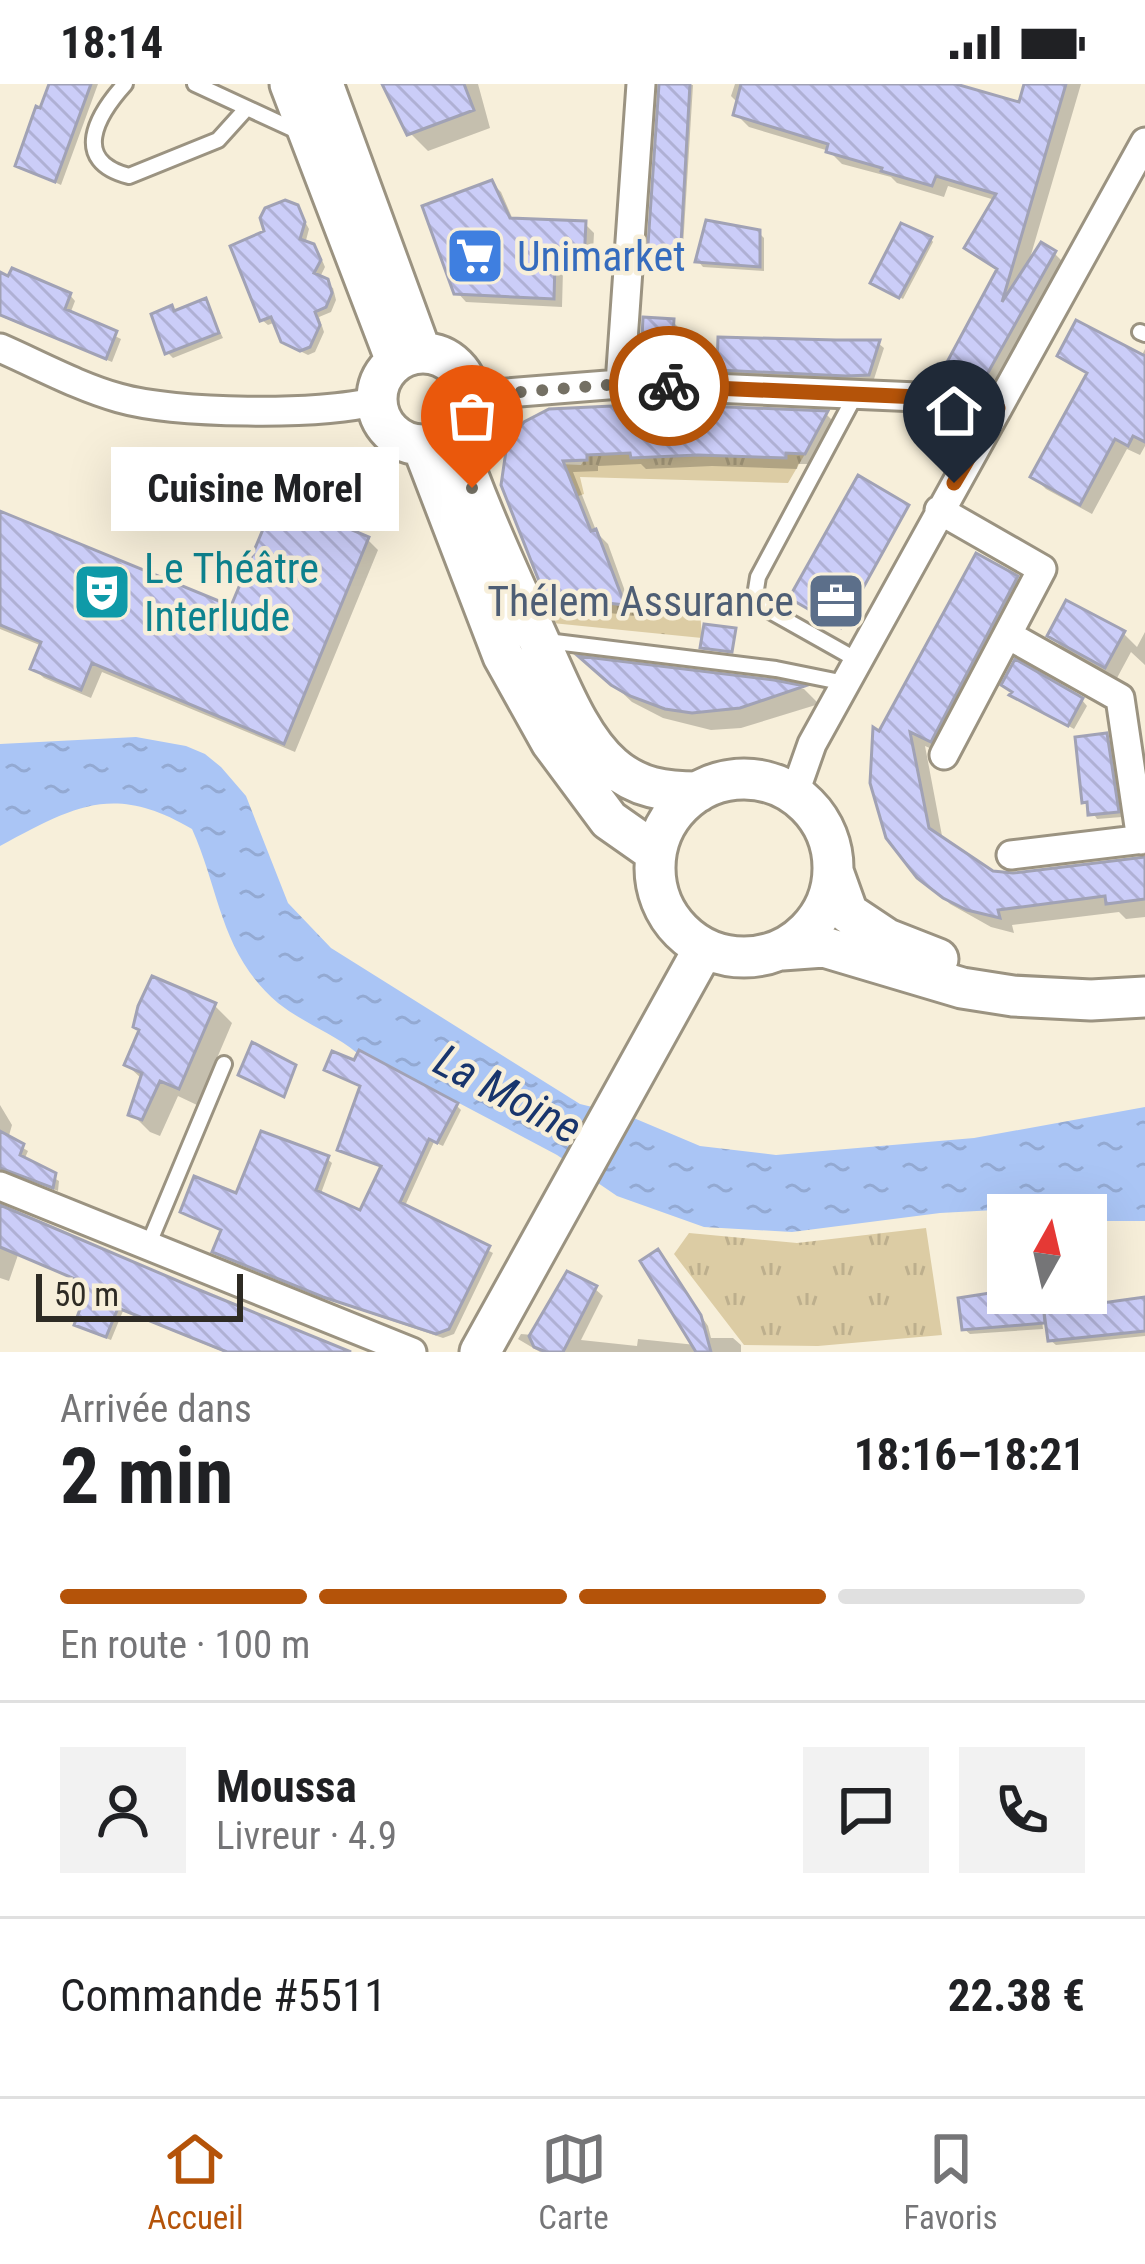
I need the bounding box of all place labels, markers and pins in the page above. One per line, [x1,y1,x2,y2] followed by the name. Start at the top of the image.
[444,225,506,287] supermarket icon: Unimarket
[517,232,686,281] place label: Unimarket
[903,360,1005,483] pin
[421,365,523,488] pin
[112,446,400,530] callout: Cuisine Morel
[144,544,319,641] place label: Le Théâtre Interlude
[71,561,133,623] theatre icon: Le Théâtre Interlude
[805,570,867,632] office icon: Thélem Assurance
[487,577,794,626] place label: Thélem Assurance

